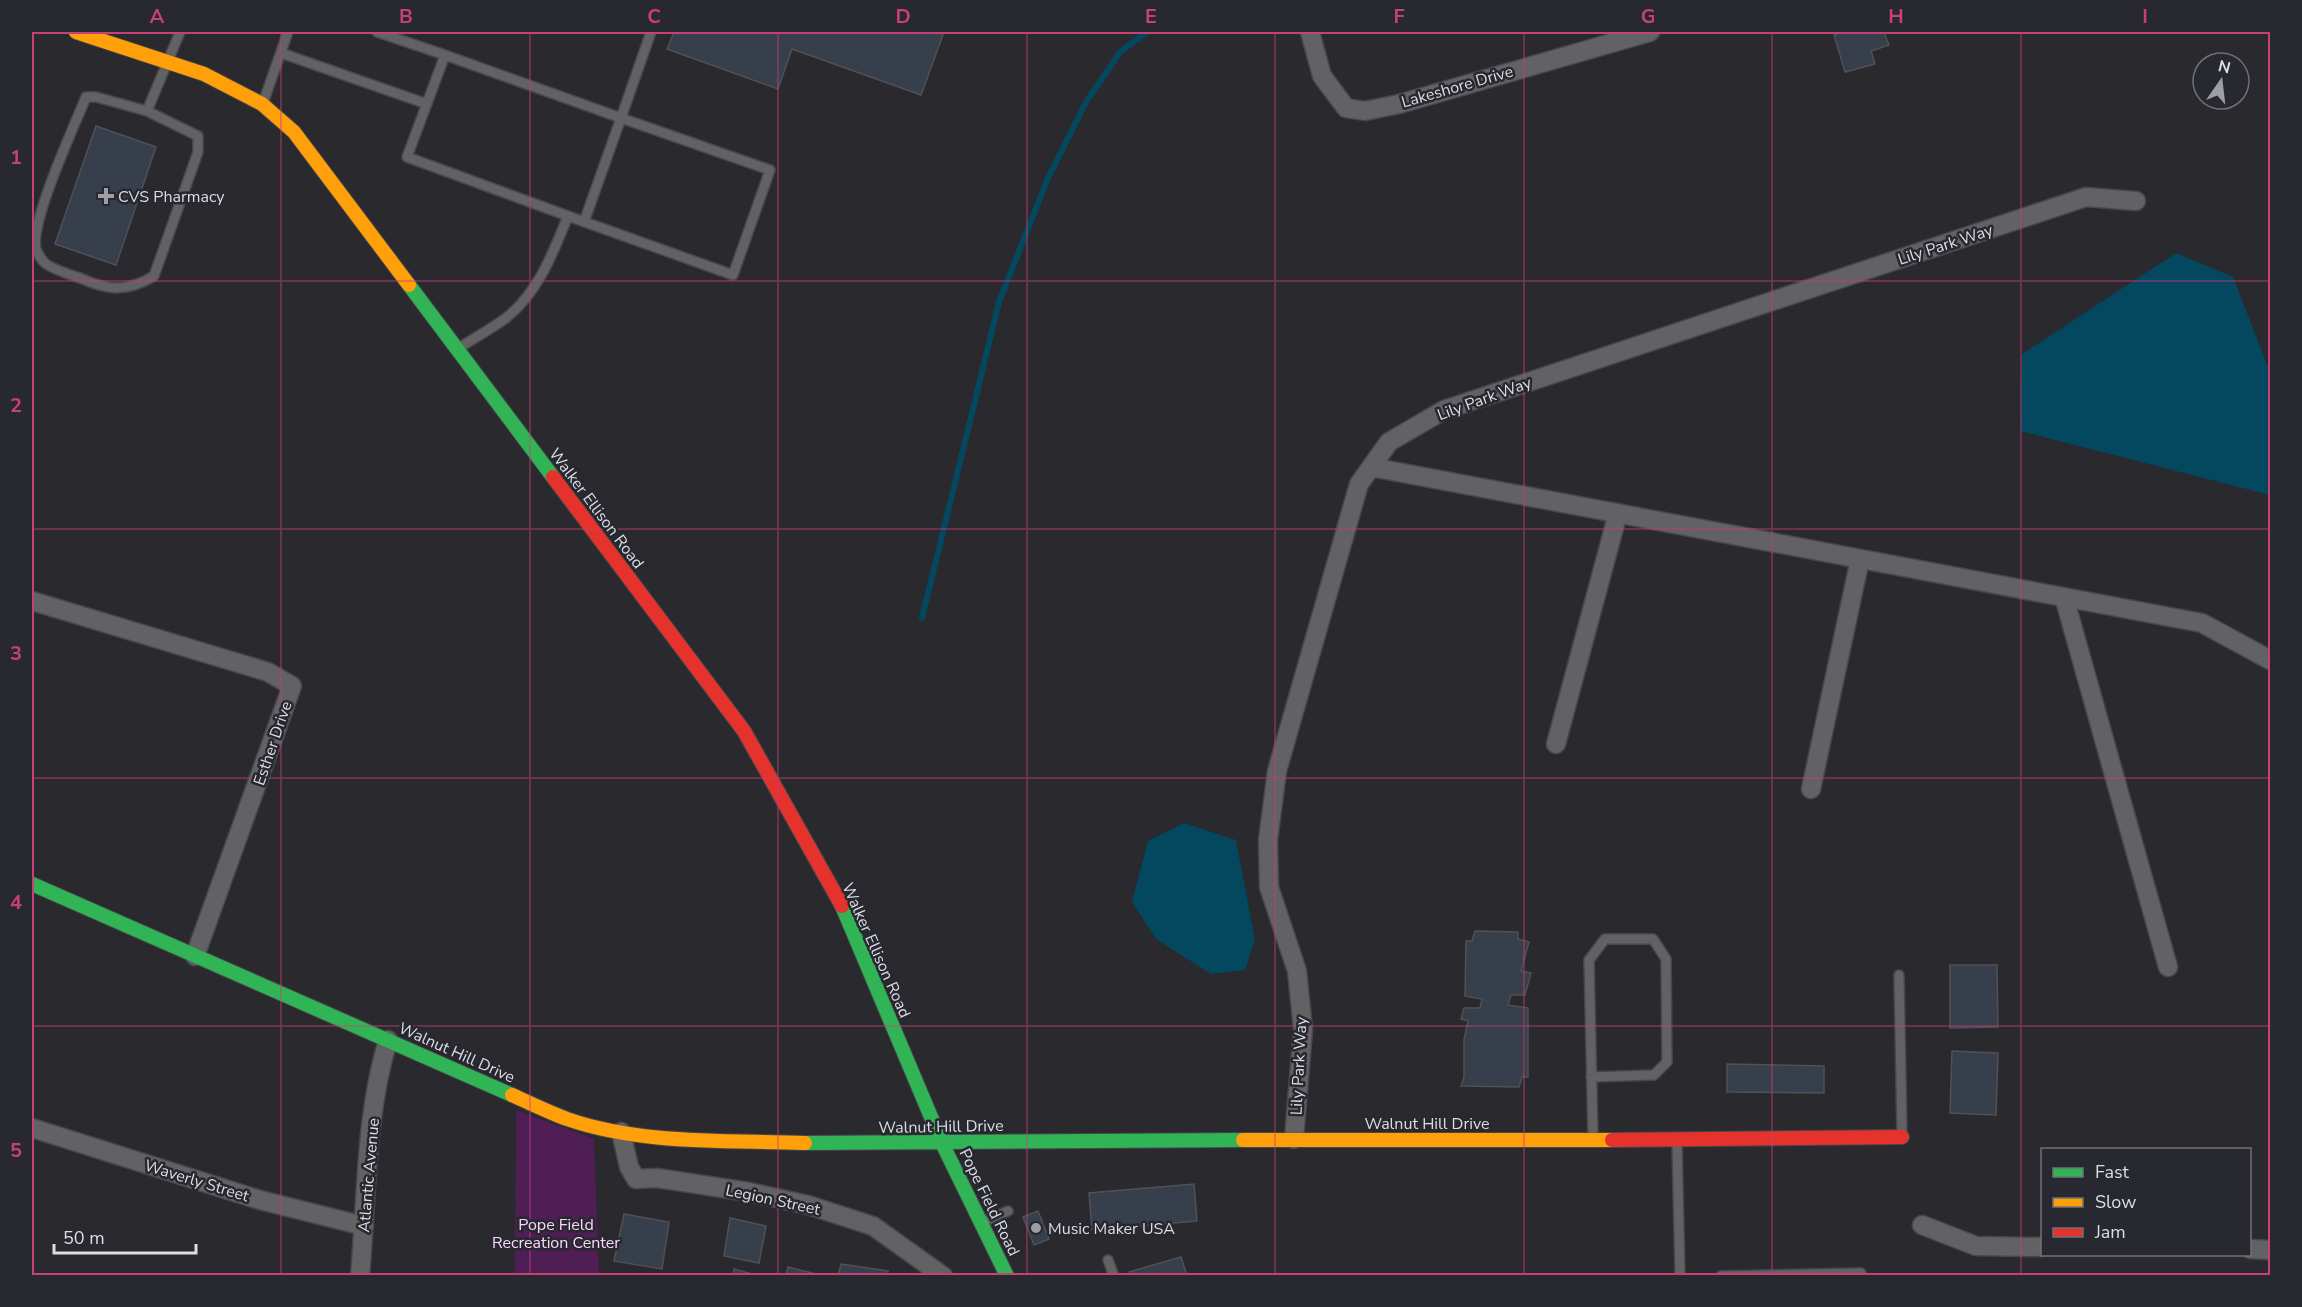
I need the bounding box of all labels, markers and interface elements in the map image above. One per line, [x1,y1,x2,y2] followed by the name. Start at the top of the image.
[150,3,165,30] text: A
[399,3,413,30] text: B
[647,3,661,30] text: C
[895,3,911,30] text: D
[1145,3,1157,30] text: E
[1393,3,1405,30] text: F
[1641,3,1655,30] text: G
[1888,3,1904,30] text: H
[2142,3,2148,30] text: I
[2191,51,2251,111] north arrow
[2216,55,2233,80] text: N
[1399,60,1516,113] street label: Lakeshore Drive
[10,144,22,171] text: 1
[118,186,225,208] place label: CVS Pharmacy
[99,189,113,203] marker: CVS Pharmacy
[1895,219,1996,271] street label: Lily Park Way
[1434,371,1535,426] street label: Lily Park Way
[10,392,22,419] text: 2
[544,444,649,573] street label: Walker Ellison Road
[10,640,22,667] text: 3
[248,698,298,788] street label: Esther Drive
[836,879,916,1021] street label: Walker Ellison Road
[10,889,22,916] text: 4
[1285,1015,1313,1116] street label: Lily Park Way
[395,1017,518,1088] street label: Walnut Hill Drive
[1364,1113,1490,1135] street label: Walnut Hill Drive
[878,1115,1004,1139] street label: Walnut Hill Drive
[353,1117,385,1233] street label: Atlantic Avenue
[10,1137,22,1164] text: 5
[954,1145,1025,1260] street label: Pope Field Road
[2041,1148,2251,1256] legend
[142,1155,252,1207] street label: Waverly Street
[2095,1160,2130,1184] text: Fast
[724,1179,822,1221] street label: Legion Street
[2095,1190,2136,1214] text: Slow
[492,1214,620,1254] park label: Pope Field Recreation Center
[54,1217,196,1255] scale bar
[1048,1218,1175,1240] place label: Music Maker USA
[2094,1220,2126,1244] text: Jam
[1029,1221,1043,1235] marker: Music Maker USA
[63,1226,105,1250] text: 50 m

